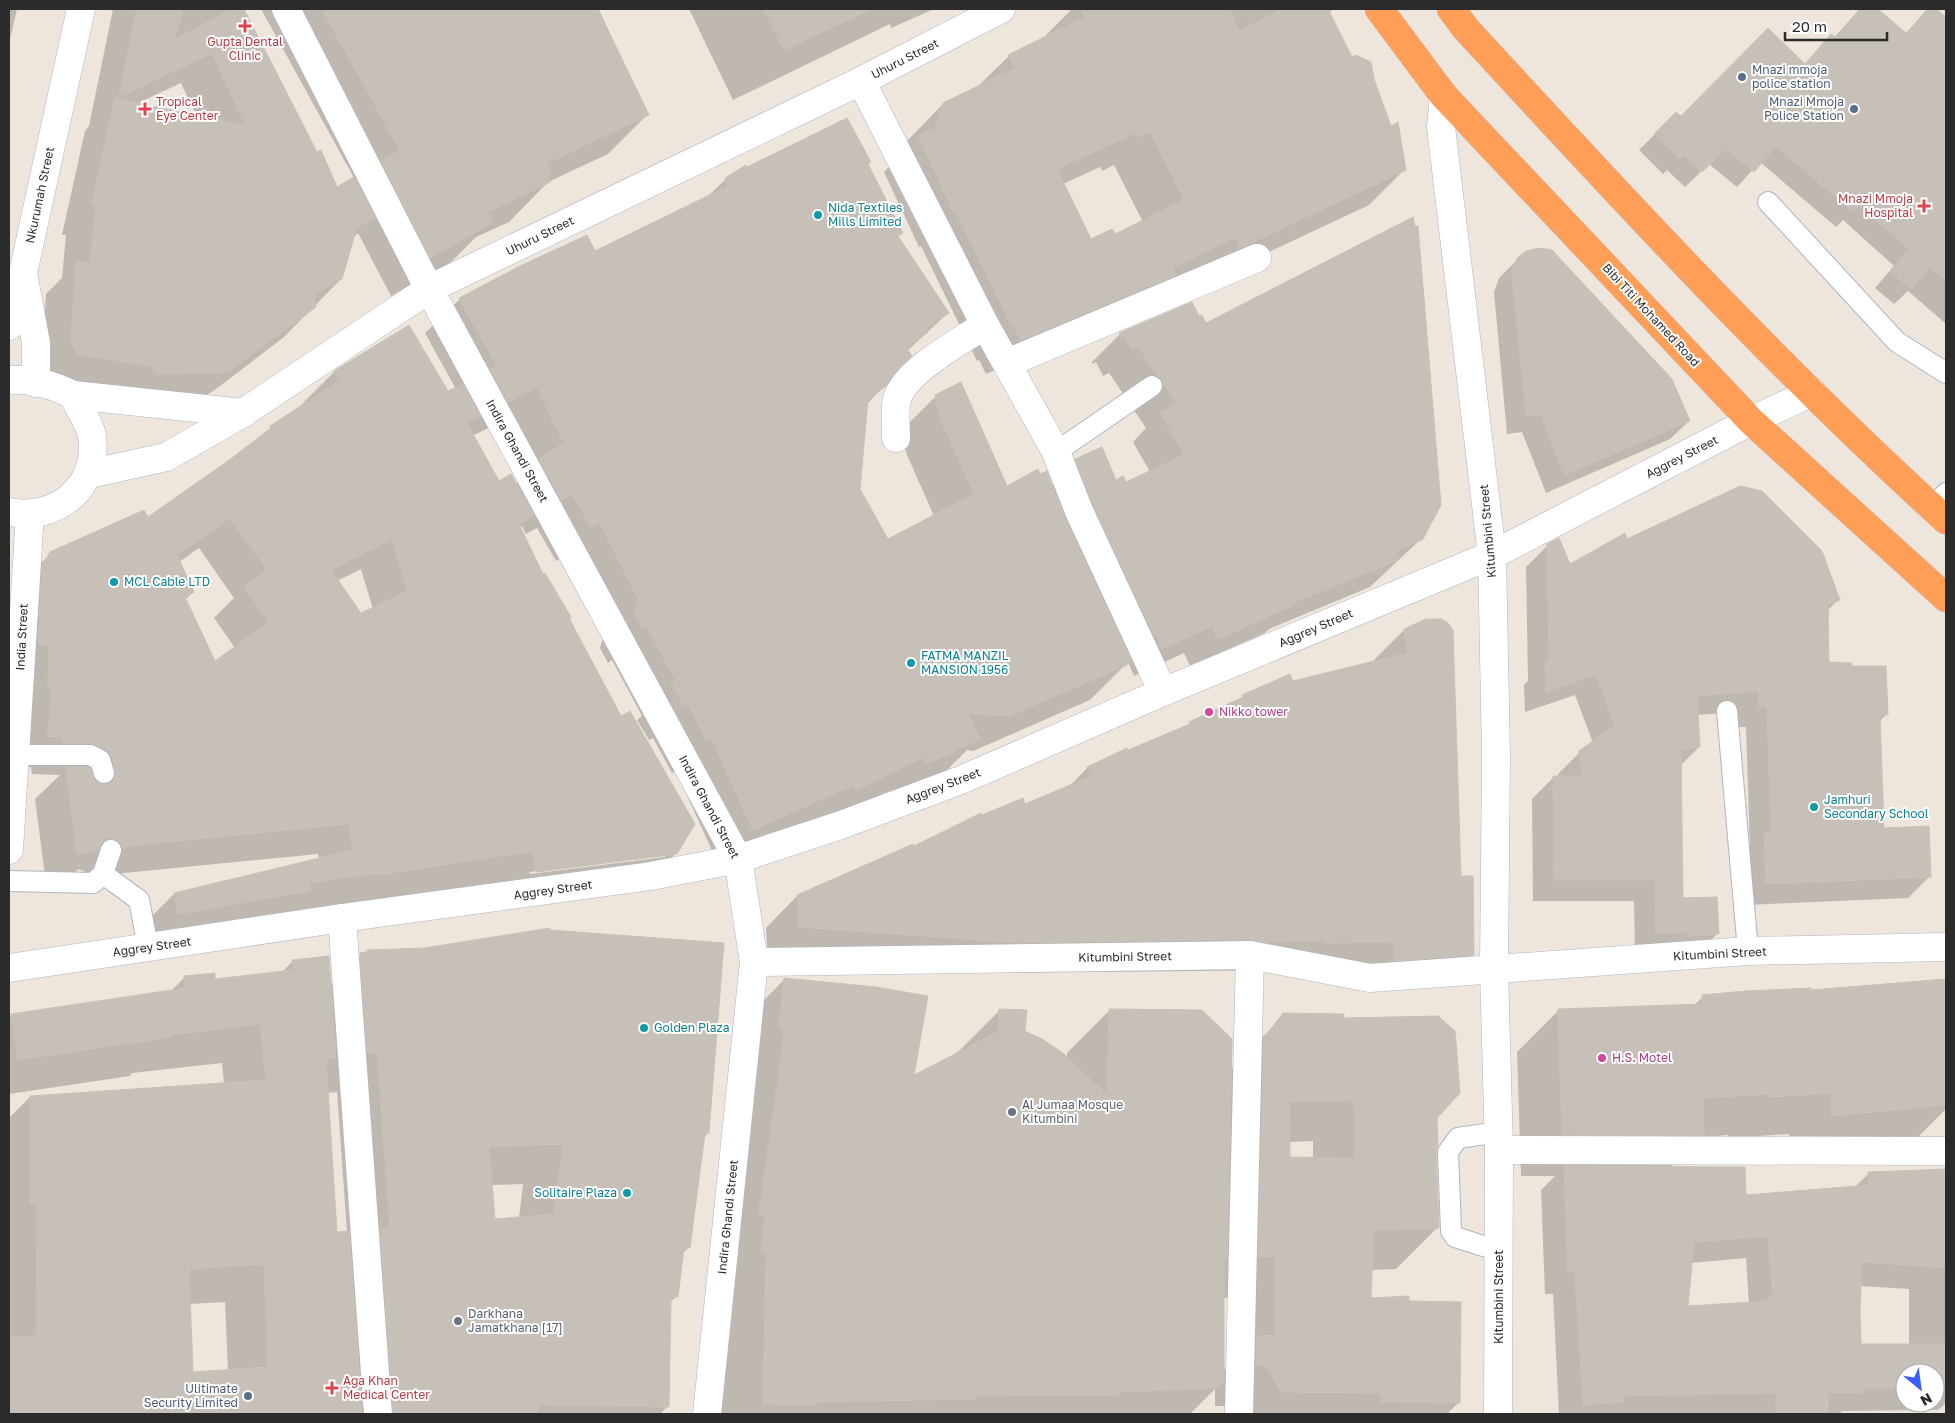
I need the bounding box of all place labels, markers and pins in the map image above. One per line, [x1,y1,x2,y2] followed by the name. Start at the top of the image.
[238,19,252,33] marker: Gupta Dental Clinic
[207,34,283,63] place label: Gupta Dental Clinic
[1752,62,1831,91] place label: Mnazi mmoja police station
[1736,71,1748,83] marker: Mnazi mmoja police station
[156,94,219,123] place label: Tropical Eye Center
[1764,94,1844,123] place label: Mnazi Mmoja Police Station
[138,102,152,116] marker: Tropical Eye Center
[1848,103,1860,115] marker: Mnazi Mmoja Police Station
[1838,191,1913,220] place label: Mnazi Mmoja Hospital
[1917,199,1931,213] marker: Mnazi Mmoja Hospital
[828,200,902,229] place label: Nida Textiles Mills Limited
[812,209,824,221] marker: Nida Textiles Mills Limited
[124,574,210,589] place label: MCL Cable LTD
[108,576,120,588] marker: MCL Cable LTD
[921,648,1009,677] place label: FATMA MANZIL MANSION 1956
[905,657,917,669] marker: FATMA MANZIL MANSION 1956
[1219,704,1288,719] place label: Nikko tower
[1203,706,1215,718] marker: Nikko tower
[1824,792,1929,821] place label: Jamhuri Secondary School
[1808,801,1820,813] marker: Jamhuri Secondary School
[654,1020,729,1035] place label: Golden Plaza
[638,1022,650,1034] marker: Golden Plaza
[1612,1050,1672,1065] place label: H.S. Motel
[1596,1052,1608,1064] marker: H.S. Motel
[1022,1097,1123,1126] place label: Al Jumaa Mosque Kitumbini
[1006,1106,1018,1118] marker: Al Jumaa Mosque Kitumbini
[534,1185,617,1200] place label: Solitaire Plaza
[621,1187,633,1199] marker: Solitaire Plaza
[468,1306,563,1335] place label: Darkhana Jamatkhana [17]
[452,1315,464,1327] marker: Darkhana Jamatkhana [17]
[343,1373,430,1402] place label: Aga Khan Medical Center
[144,1381,238,1410] place label: Ulitimate Security Limited
[325,1381,339,1395] marker: Aga Khan Medical Center
[242,1390,254,1402] marker: Ulitimate Security Limited

